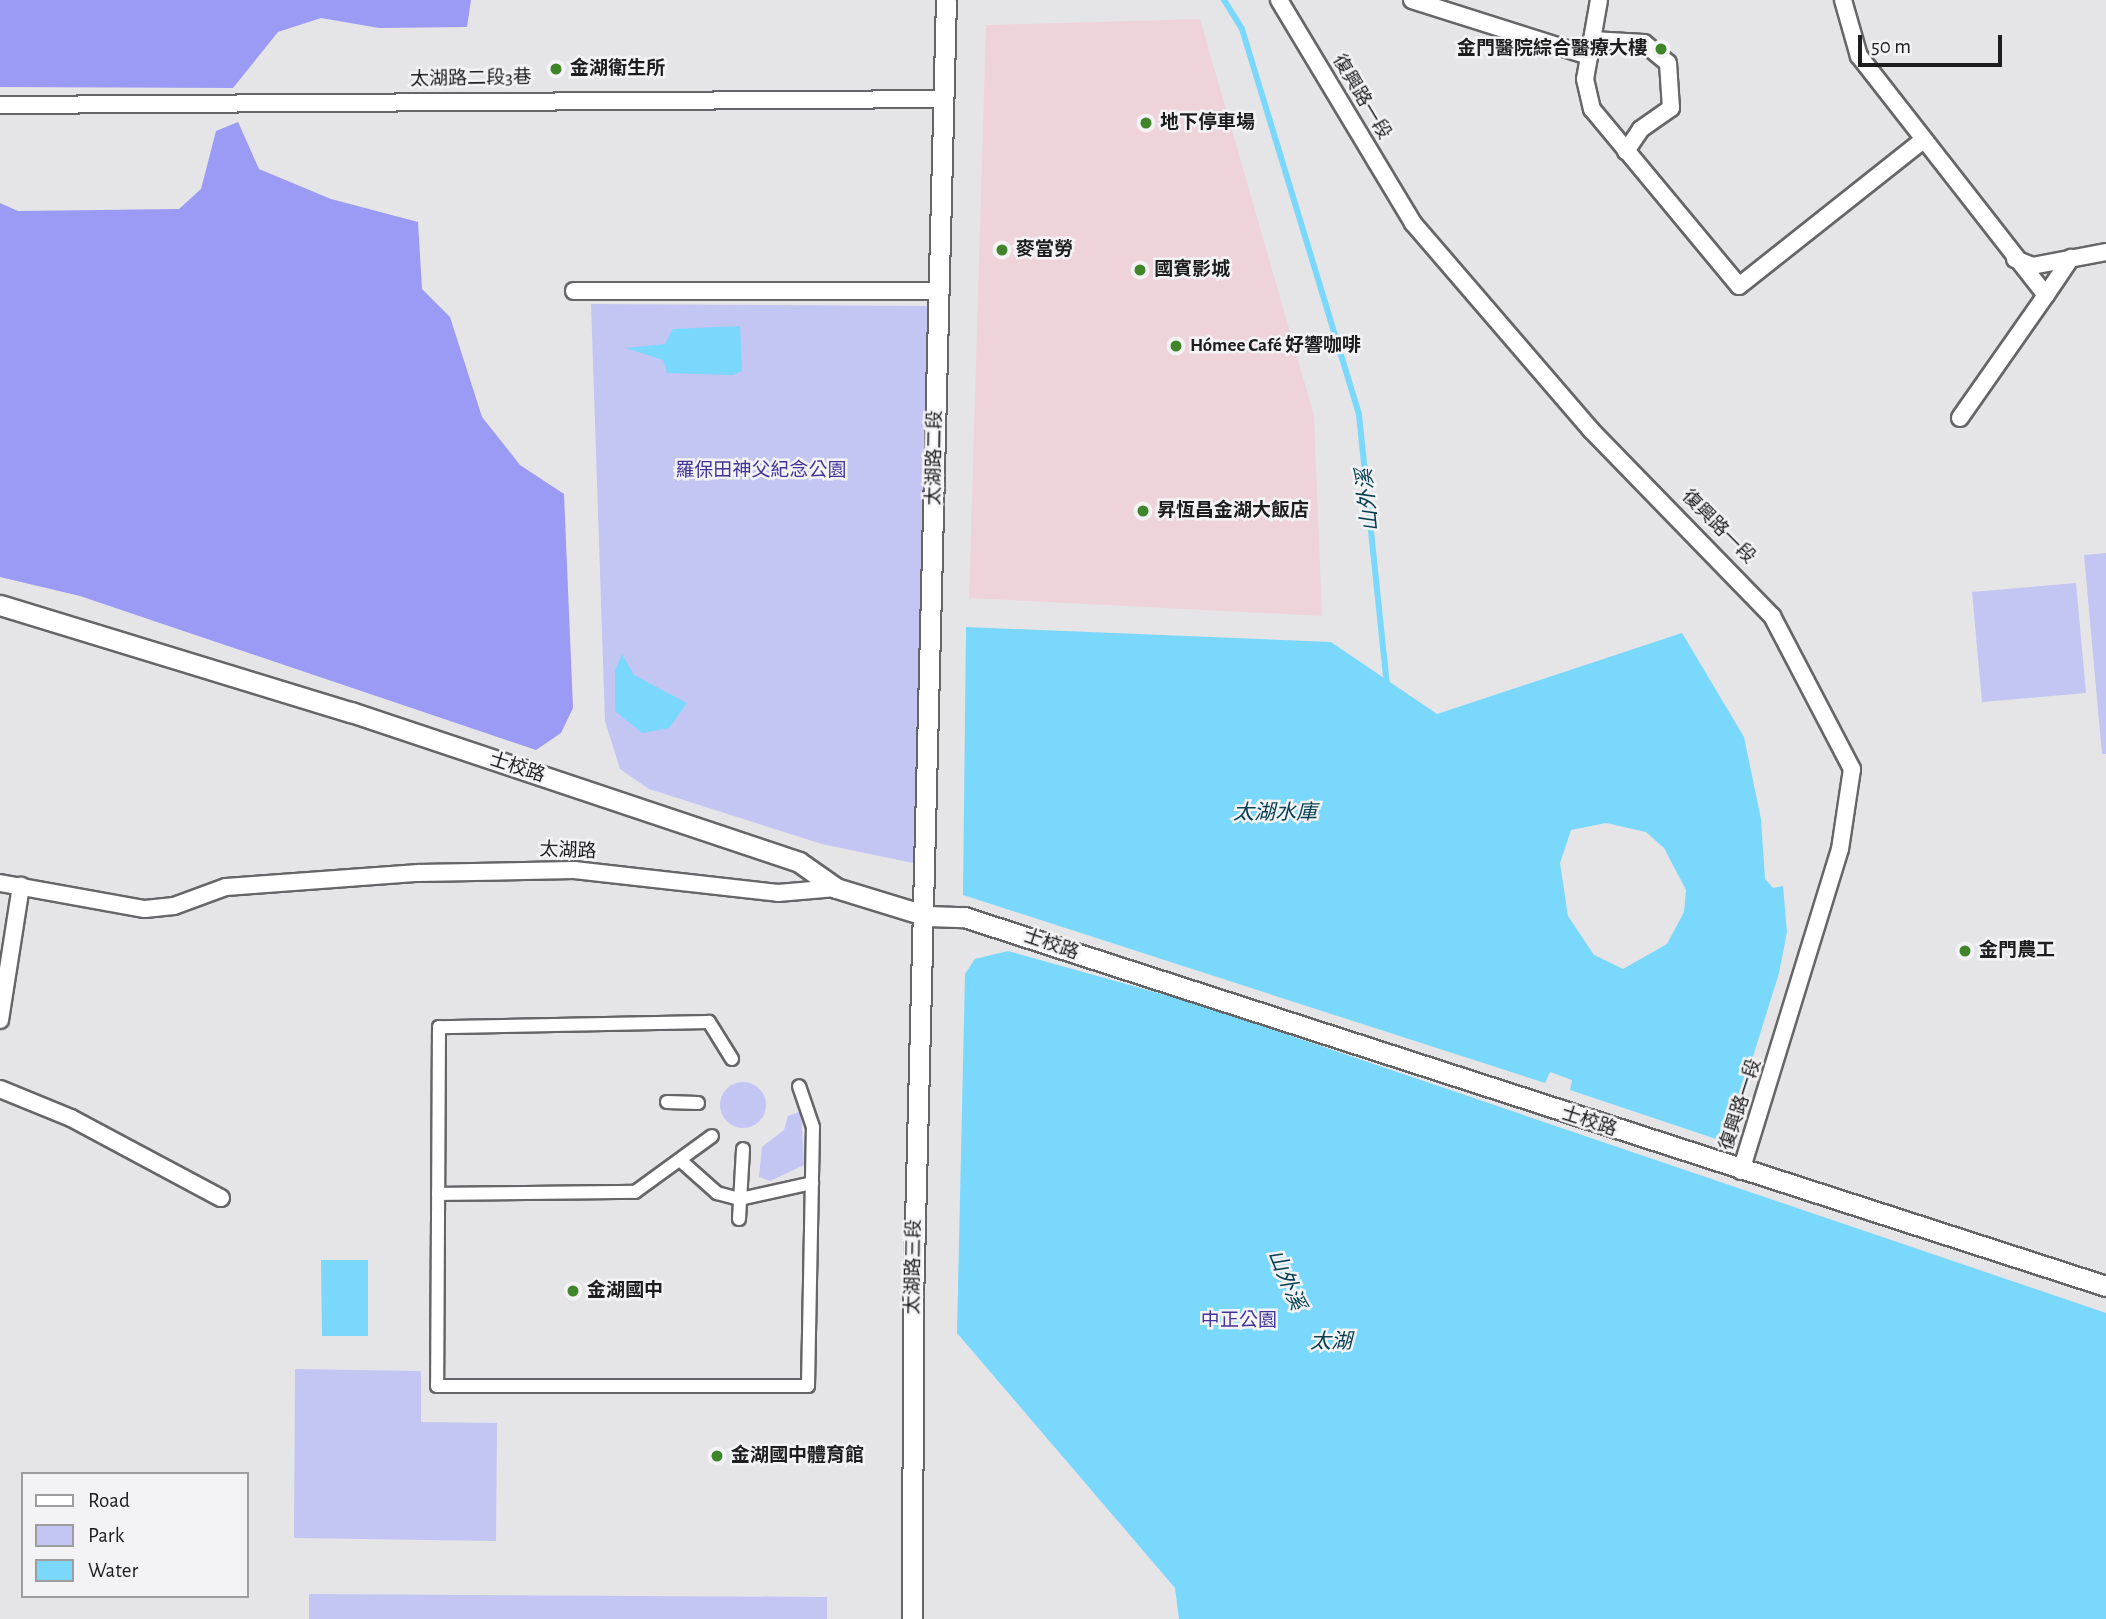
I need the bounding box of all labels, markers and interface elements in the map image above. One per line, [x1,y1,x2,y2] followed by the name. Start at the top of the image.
[1861,21,2004,65] scale bar
[1871,36,1911,57] text: 50 m
[1457,38,1647,60] place label: 金門醫院綜合醫療大樓
[1653,41,1669,57] marker: 金門醫院綜合醫療大樓
[1327,50,1395,144] street label: 復興路一段
[570,58,665,80] place label: 金湖衛生所
[548,61,564,77] marker: 金湖衛生所
[410,67,532,91] street label: 太湖路二段3巷
[1160,112,1255,134] place label: 地下停車場
[1138,115,1154,131] marker: 地下停車場
[1016,239,1073,261] place label: 麥當勞
[994,242,1010,258] marker: 麥當勞
[1154,259,1230,281] place label: 國賓影城
[1132,262,1148,278] marker: 國賓影城
[1190,335,1361,357] place label: Hómee Café 好響咖啡
[1168,338,1184,354] marker: Hómee Café 好響咖啡
[923,410,947,506] street label: 太湖路二段
[676,460,846,482] park label: 羅保田神父紀念公園
[1352,467,1384,533] water label: 山外溪
[1676,485,1760,569] street label: 復興路一段
[1157,500,1309,522] place label: 昇恆昌金湖大飯店
[1135,503,1151,519] marker: 昇恆昌金湖大飯店
[486,748,548,788] street label: 士校路
[1233,800,1317,826] water label: 太湖水庫
[539,839,597,863] street label: 太湖路
[1020,925,1082,965] street label: 士校路
[1979,940,2055,962] place label: 金門農工
[1957,943,1973,959] marker: 金門農工
[1715,1056,1767,1154] street label: 復興路一段
[1558,1102,1620,1142] street label: 士校路
[902,1219,926,1315] street label: 太湖路三段
[1262,1246,1310,1314] water label: 山外溪
[587,1280,663,1302] place label: 金湖國中
[565,1283,581,1299] marker: 金湖國中
[1201,1310,1277,1332] park label: 中正公園
[1310,1329,1352,1355] water label: 太湖
[731,1445,864,1467] place label: 金湖國中體育館
[709,1448,725,1464] marker: 金湖國中體育館
[21,1472,248,1598] legend
[88,1490,130,1511] text: Road
[88,1525,124,1546] text: Park
[88,1560,138,1581] text: Water

